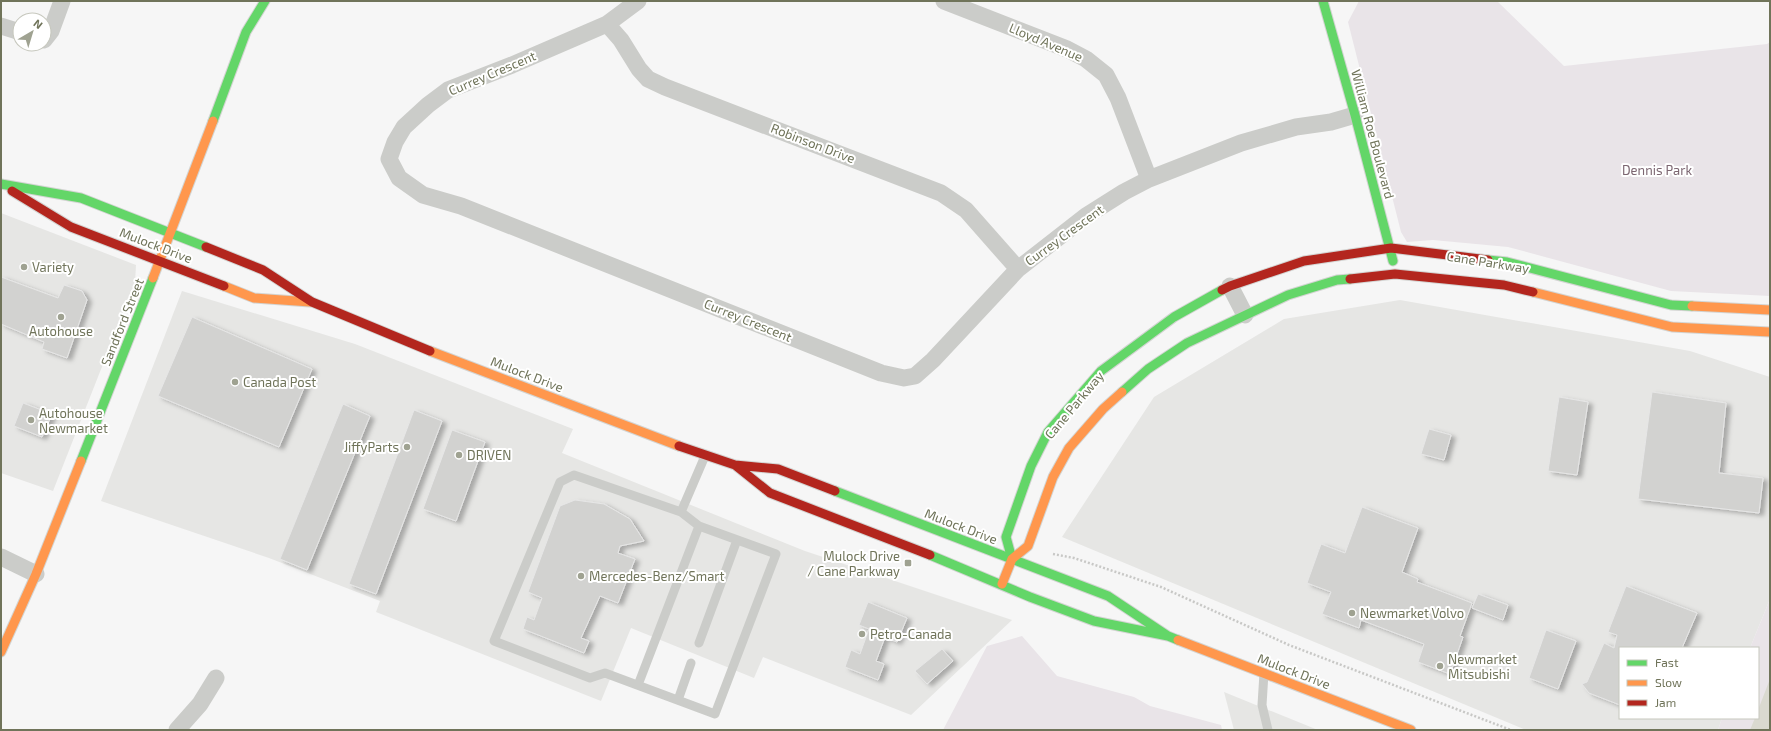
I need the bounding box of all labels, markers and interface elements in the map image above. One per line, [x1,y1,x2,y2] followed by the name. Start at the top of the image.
[12,12,52,52] north arrow
[31,16,46,31] text: N
[1007,19,1085,65] street label: Lloyd Avenue
[446,47,538,99] street label: Currey Crescent
[1348,68,1398,200] street label: William Roe Boulevard
[769,120,857,166] street label: Robinson Drive
[1622,162,1692,178] park label: Dennis Park
[1022,201,1106,269] street label: Currey Crescent
[117,224,195,266] street label: Mulock Drive
[1446,248,1530,276] street label: Cane Parkway
[32,259,74,275] place label: Variety
[19,262,29,272] marker: Variety
[97,276,147,368] street label: Sandford Street
[702,295,794,345] street label: Currey Crescent
[56,312,66,322] marker: Autohouse
[29,323,93,339] place label: Autohouse
[488,353,566,395] street label: Mulock Drive
[1041,368,1107,442] street label: Cane Parkway
[243,374,316,390] place label: Canada Post
[230,377,240,387] marker: Canada Post
[39,405,108,436] place label: Autohouse Newmarket
[26,415,36,425] marker: Autohouse Newmarket
[344,439,399,455] place label: JiffyParts
[402,442,412,452] marker: JiffyParts
[467,447,511,463] place label: DRIVEN
[454,450,464,460] marker: DRIVEN
[922,505,1000,547] street label: Mulock Drive
[807,548,900,579] place label: Mulock Drive / Cane Parkway
[903,558,913,568] marker: Mulock Drive / Cane Parkway
[589,568,725,584] place label: Mercedes-Benz/Smart
[576,571,586,581] marker: Mercedes-Benz/Smart
[1360,605,1464,621] place label: Newmarket Volvo
[1347,608,1357,618] marker: Newmarket Volvo
[870,626,952,642] place label: Petro-Canada
[857,629,867,639] marker: Petro-Canada
[1619,647,1759,719] legend
[1255,650,1333,692] street label: Mulock Drive
[1448,651,1517,682] place label: Newmarket Mitsubishi
[1655,655,1679,669] text: Fast
[1435,661,1445,671] marker: Newmarket Mitsubishi
[1655,675,1682,689] text: Slow
[1655,695,1676,709] text: Jam

